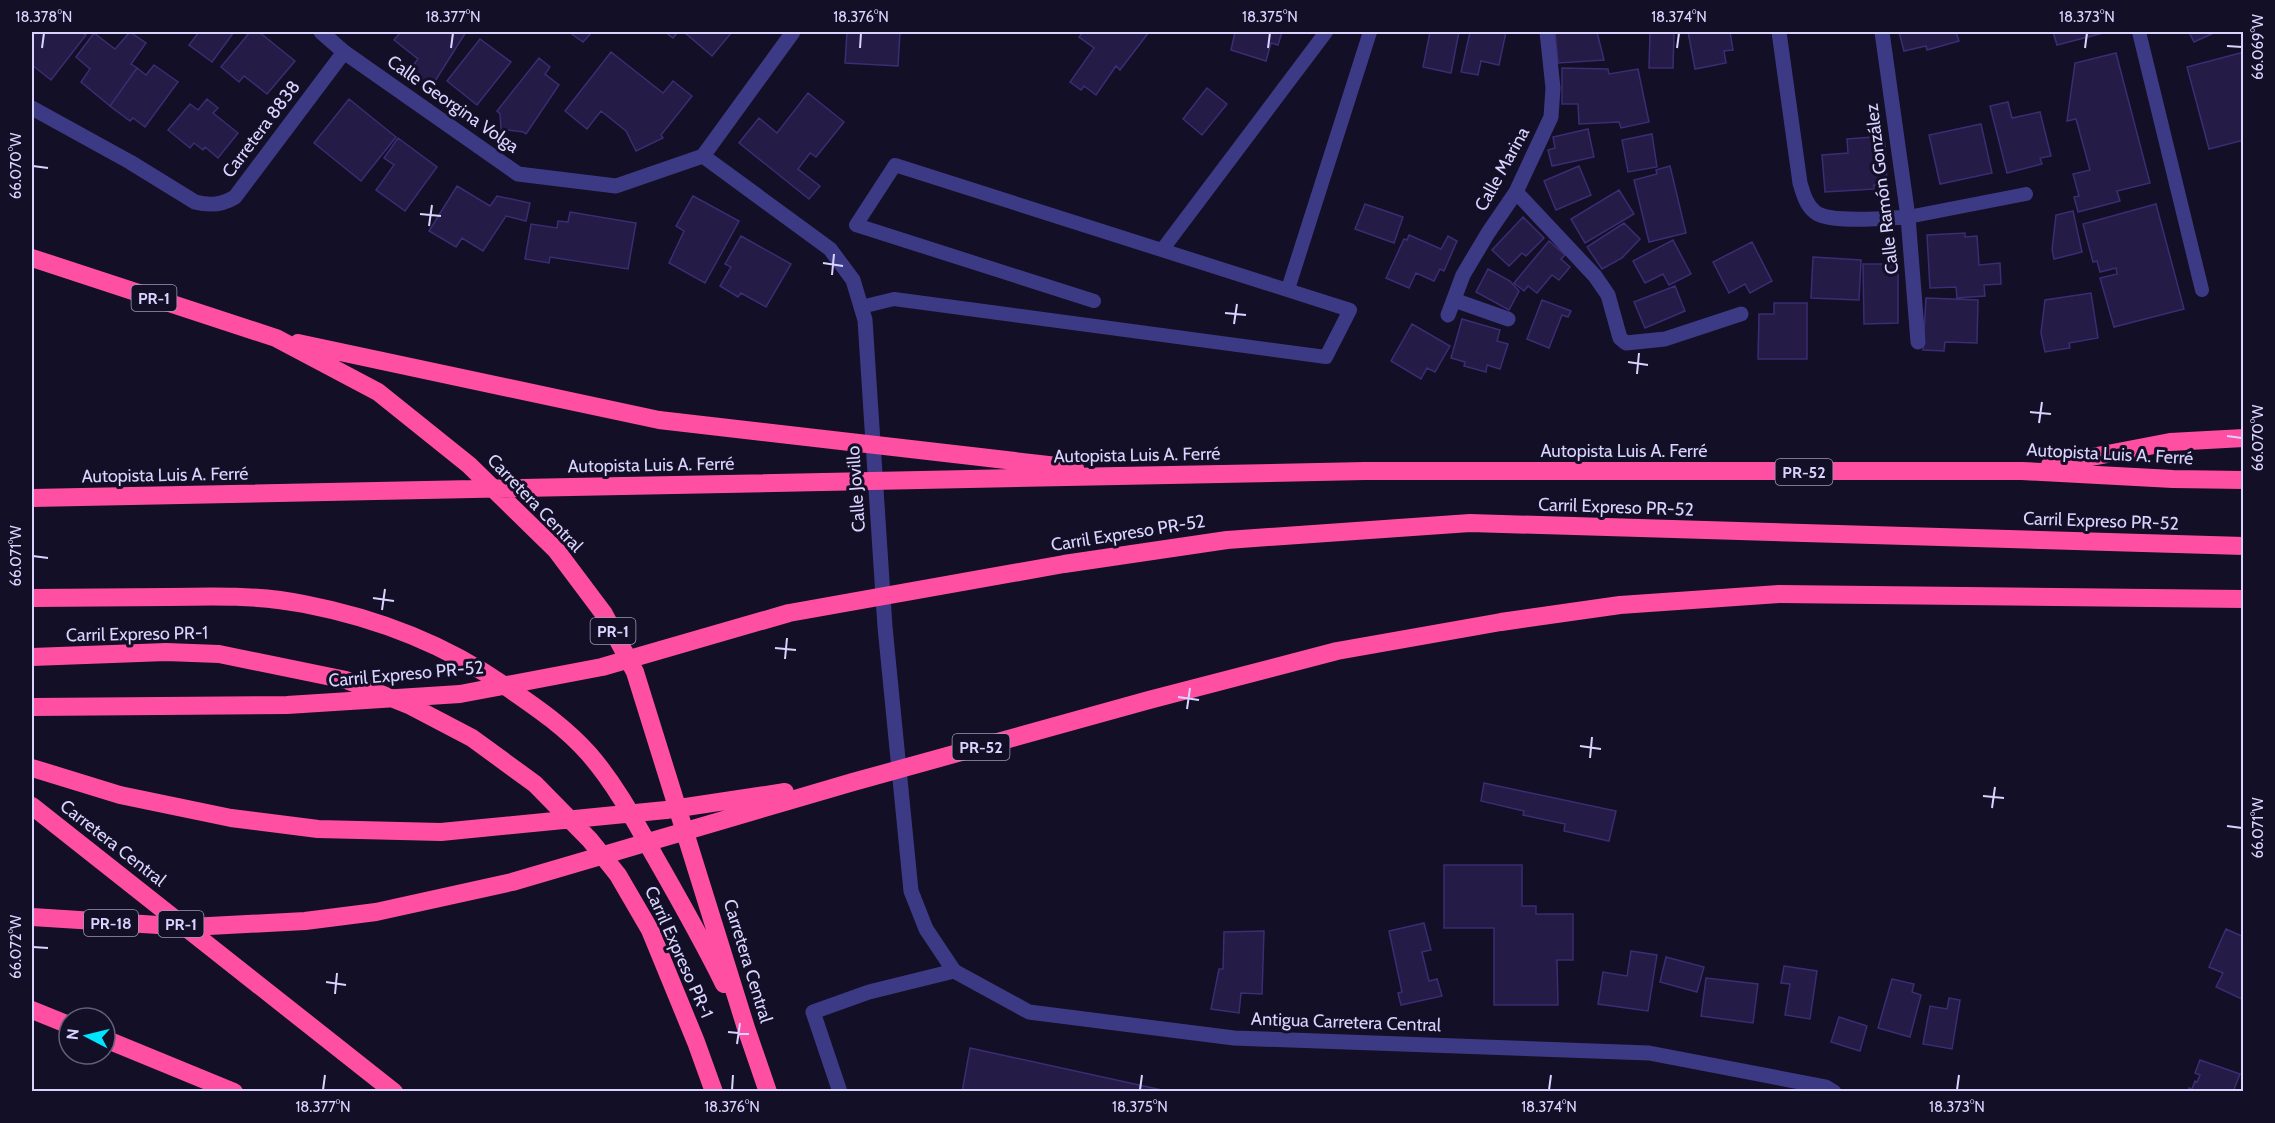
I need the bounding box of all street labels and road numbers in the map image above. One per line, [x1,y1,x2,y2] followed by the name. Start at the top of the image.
[383,50,523,158] street label: Calle Georgina Volga
[217,76,305,182] street label: Carretera 8838
[1861,102,1903,275] street label: Calle Ramón González
[1470,123,1534,215] street label: Calle Marina
[132,285,176,311] road number: PR-1
[2026,439,2194,469] street label: Autopista Luis A. Ferré
[1541,440,1707,462] street label: Autopista Luis A. Ferré
[1053,443,1221,467] street label: Autopista Luis A. Ferré
[842,445,870,533] street label: Calle Jovillo
[483,449,588,557] street label: Carretera Central
[567,453,735,477] street label: Autopista Luis A. Ferré
[1776,459,1832,485] road number: PR-52
[81,463,249,487] street label: Autopista Luis A. Ferré
[1538,493,1694,521] street label: Carril Expreso PR-52
[2023,507,2179,535] street label: Carril Expreso PR-52
[1049,510,1207,556] street label: Carril Expreso PR-52
[590,618,636,644] road number: PR-1
[66,622,208,646] street label: Carril Expreso PR-1
[327,656,485,692] street label: Carril Expreso PR-52
[952,734,1010,760] road number: PR-52
[56,795,171,892] street label: Carretera Central
[640,883,718,1021] street label: Carril Expreso PR-1
[719,897,777,1026] street label: Carretera Central
[84,910,138,936] road number: PR-18
[158,911,204,937] road number: PR-1
[1251,1008,1442,1036] street label: Antigua Carretera Central

